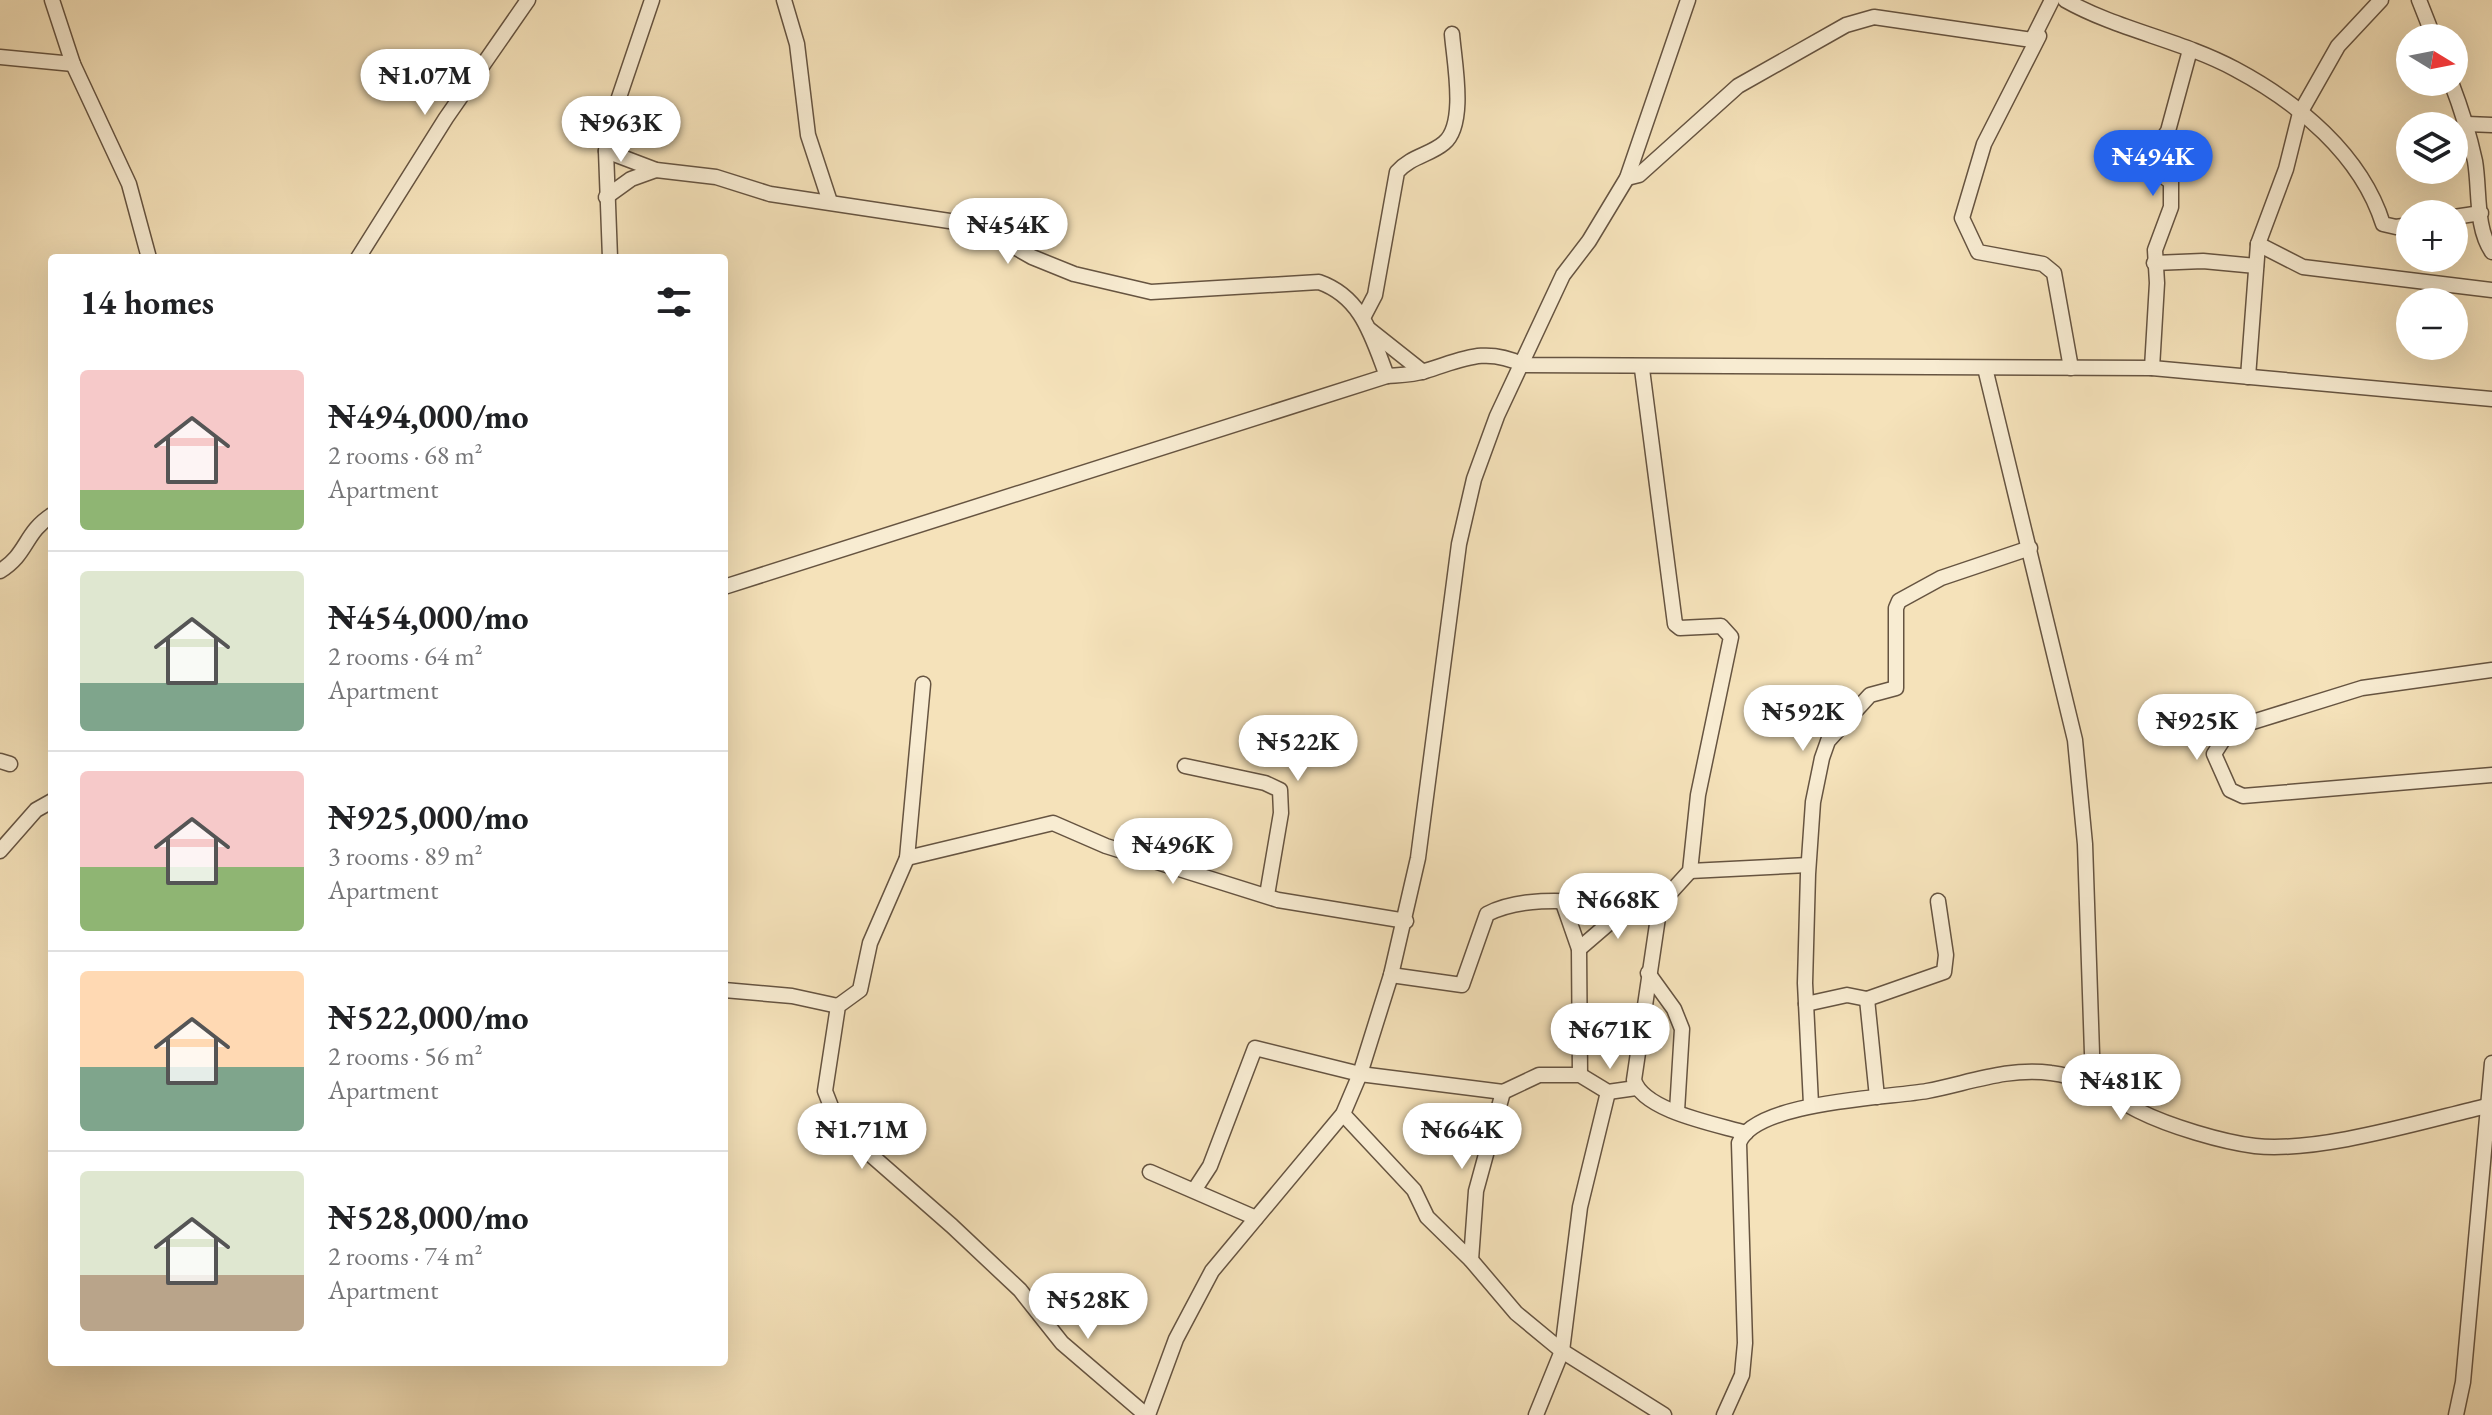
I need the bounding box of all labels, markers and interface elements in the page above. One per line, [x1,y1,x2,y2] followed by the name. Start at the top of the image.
[2396,24,2468,96] north arrow
[2396,24,2468,360] map controls
[360,49,490,117] pin: ₦1.07M
[378,58,472,92] text: ₦1.07M
[565,96,677,164] pin: ₦963K
[580,105,662,139] text: ₦963K
[2396,112,2468,184] button: layers
[2097,130,2209,198] pin: ₦494K
[2112,139,2194,173] text: ₦494K
[952,198,1064,266] pin: ₦454K
[2396,200,2468,272] button: +
[967,207,1049,241] text: ₦454K
[80,280,214,324] text: 14 homes
[652,280,696,324] icon: filters
[2396,288,2468,360] button: −
[328,394,529,438] text: ₦494,000/mo
[144,402,240,498] icon: home
[328,438,483,472] text: 2 rooms · 68 m²
[328,472,438,506] text: Apartment
[328,595,529,639] text: ₦454,000/mo
[144,603,240,699] icon: home
[328,639,483,673] text: 2 rooms · 64 m²
[328,673,438,707] text: Apartment
[1747,685,1859,753] pin: ₦592K
[1762,694,1844,728] text: ₦592K
[2141,694,2253,762] pin: ₦925K
[2156,703,2238,737] text: ₦925K
[1242,715,1354,783] pin: ₦522K
[1257,724,1339,758] text: ₦522K
[328,795,529,839] text: ₦925,000/mo
[144,803,240,899] icon: home
[1117,818,1229,886] pin: ₦496K
[1132,827,1214,861] text: ₦496K
[328,839,483,873] text: 3 rooms · 89 m²
[328,873,438,907] text: Apartment
[1562,873,1674,941] pin: ₦668K
[1577,882,1659,916] text: ₦668K
[328,995,529,1039] text: ₦522,000/mo
[144,1003,240,1099] icon: home
[1554,1003,1666,1071] pin: ₦671K
[1569,1012,1651,1046] text: ₦671K
[328,1039,483,1073] text: 2 rooms · 56 m²
[2065,1054,2177,1122] pin: ₦481K
[2080,1063,2162,1097] text: ₦481K
[328,1073,438,1107] text: Apartment
[797,1103,927,1171] pin: ₦1.71M
[1406,1103,1518,1171] pin: ₦664K
[815,1112,909,1146] text: ₦1.71M
[1421,1112,1503,1146] text: ₦664K
[328,1195,529,1239] text: ₦528,000/mo
[144,1203,240,1299] icon: home
[328,1239,483,1273] text: 2 rooms · 74 m²
[328,1273,438,1307] text: Apartment
[1032,1273,1144,1341] pin: ₦528K
[1047,1282,1129,1316] text: ₦528K

